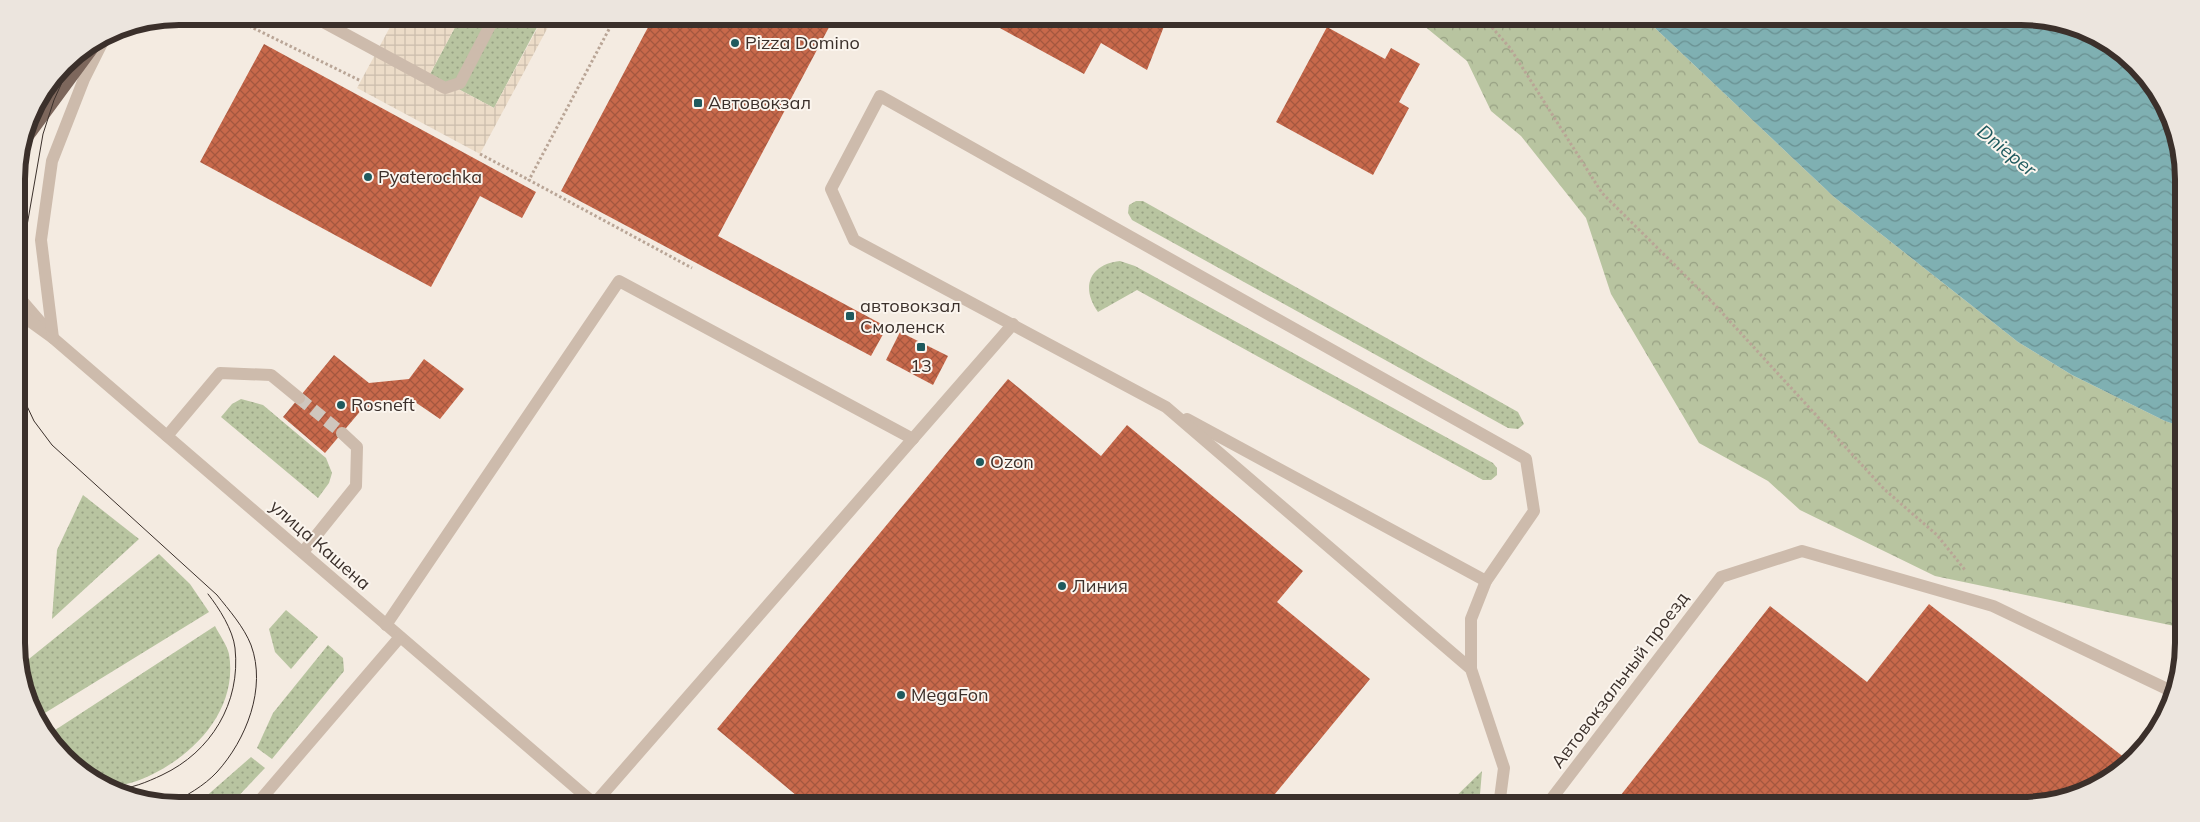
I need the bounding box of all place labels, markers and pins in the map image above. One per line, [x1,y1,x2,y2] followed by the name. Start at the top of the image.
[745,31,860,54] place label: Pizza Domino
[729,37,741,49] marker: Pizza Domino
[708,91,811,114] place label: Автовокзал
[692,97,704,109] marker: Автовокзал
[378,165,482,188] place label: Pyaterochka
[362,171,374,183] marker: Pyaterochka
[860,294,961,338] place label: автовокзал Смоленск
[844,310,856,322] marker: автовокзал Смоленск
[915,341,927,353] marker: 13
[910,354,932,377] place label: 13
[351,393,415,416] place label: Rosneft
[335,399,347,411] marker: Rosneft
[990,450,1034,473] place label: Ozon
[974,456,986,468] marker: Ozon
[1072,574,1128,597] place label: Линия
[1056,580,1068,592] marker: Линия
[911,683,989,706] place label: MegaFon
[895,689,907,701] marker: MegaFon

